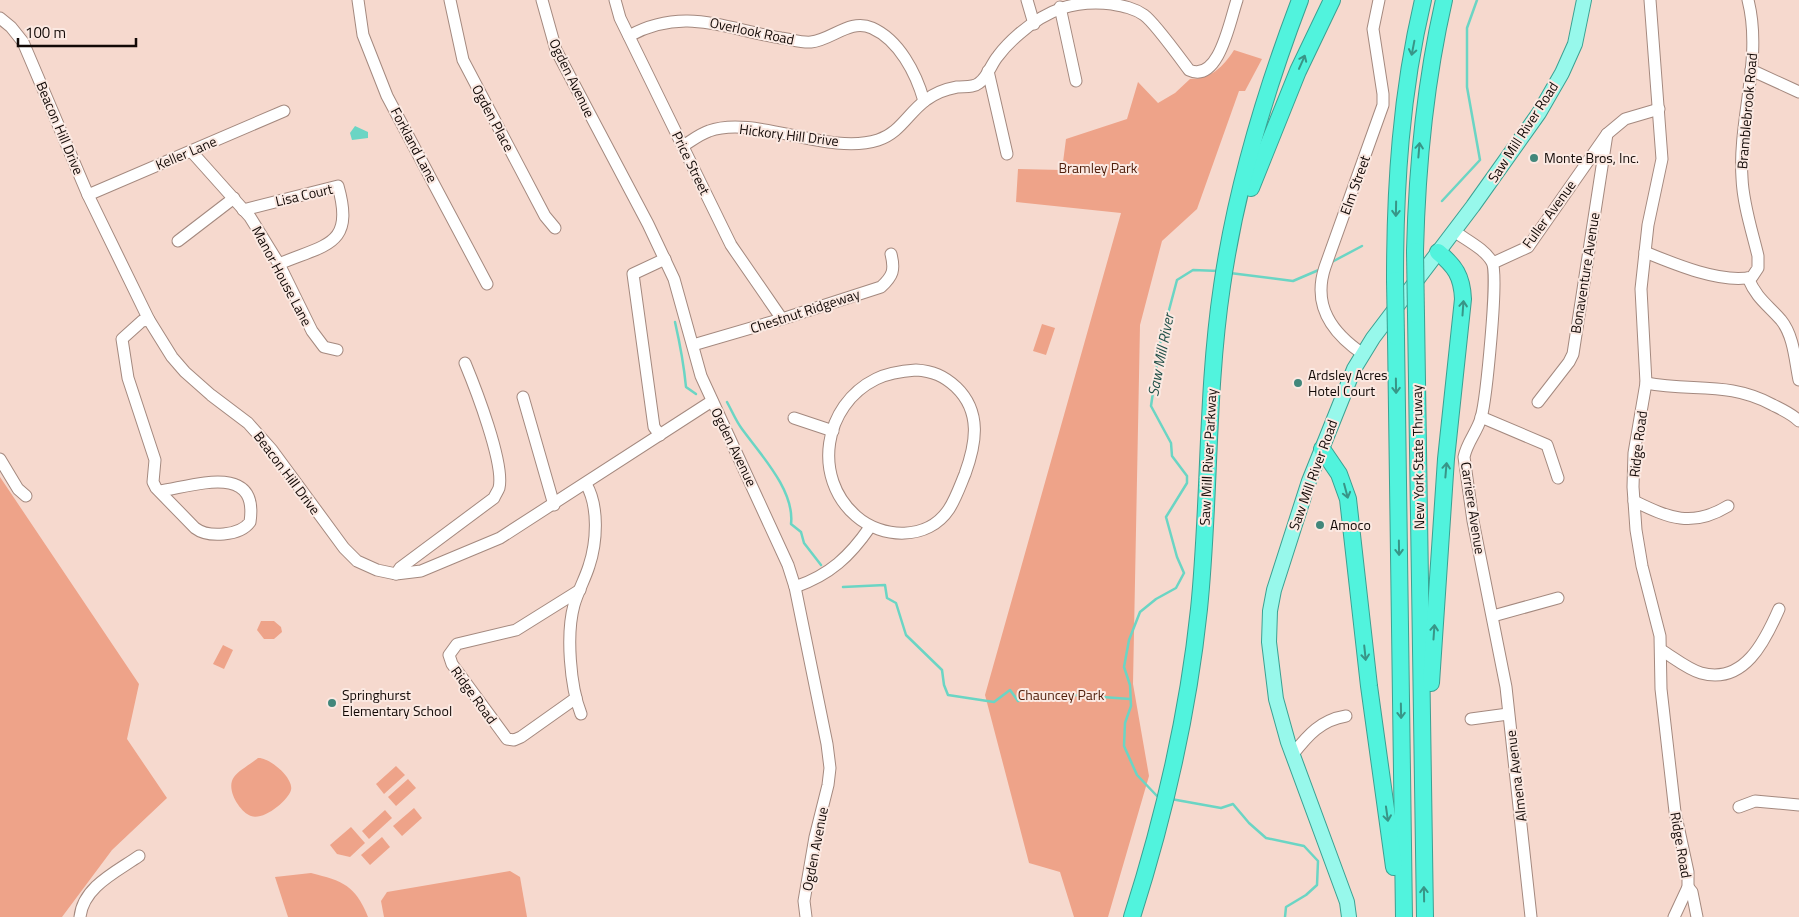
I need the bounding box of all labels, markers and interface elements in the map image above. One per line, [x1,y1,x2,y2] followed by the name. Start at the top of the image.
[708,11,796,50] street label: Overlook Road
[18,15,135,47] scale bar
[25,21,66,44] text: 100 m
[544,35,601,121] street label: Ogden Avenue
[1407,39,1417,55] one-way arrow
[1731,52,1762,170] street label: Bramblebrook Road
[1298,55,1307,70] one-way arrow
[1482,77,1563,186] street label: Saw Mill River Road
[31,78,90,178] street label: Beacon Hill Drive
[467,81,520,155] street label: Ogden Place
[386,103,443,186] street label: Forkland Lane
[738,118,840,151] street label: Hickory Hill Drive
[667,127,716,198] street label: Price Street
[152,130,220,175] street label: Keller Lane
[1415,142,1424,158] one-way arrow
[1544,147,1639,168] place label: Monte Bros, Inc.
[1334,152,1375,217] street label: Elm Street
[1528,152,1540,164] marker: Monte Bros, Inc.
[1058,157,1138,178] park label: Bramley Park
[1517,175,1581,252] street label: Fuller Avenue
[273,178,335,211] street label: Lisa Court
[1391,201,1400,217] one-way arrow
[1565,211,1604,335] street label: Bonaventure Avenue
[247,222,318,330] street label: Manor House Lane
[747,283,863,338] street label: Chestnut Ridgeway
[1458,300,1467,316] one-way arrow
[1141,309,1180,398] water label: Saw Mill River
[1308,364,1388,401] place label: Ardsley Acres Hotel Court
[1292,377,1304,389] marker: Ardsley Acres Hotel Court
[1391,378,1401,394] one-way arrow
[1406,384,1429,530] street label: New York State Thruway
[1193,388,1222,526] street label: Saw Mill River Parkway
[706,404,763,490] street label: Ogden Avenue
[1623,410,1652,478] street label: Ridge Road
[1283,417,1342,533] street label: Saw Mill River Road
[249,427,326,519] street label: Beacon Hill Drive
[1456,460,1491,556] street label: Carriere Avenue
[1441,462,1450,478] one-way arrow
[1342,483,1351,499] one-way arrow
[1330,514,1371,535] place label: Amoco
[1314,519,1326,531] marker: Amoco
[1394,540,1403,556] one-way arrow
[1429,624,1438,640] one-way arrow
[1360,644,1370,660] one-way arrow
[446,662,503,728] street label: Ridge Road
[342,684,452,721] place label: Springhurst Elementary School
[1018,684,1105,705] park label: Chauncey Park
[326,697,338,709] marker: Springhurst Elementary School
[1396,702,1406,719] one-way arrow
[1499,729,1532,823] street label: Almena Avenue
[796,805,833,893] street label: Ogden Avenue
[1383,805,1393,821] one-way arrow
[1665,810,1698,880] street label: Ridge Road
[1420,886,1429,902] one-way arrow

